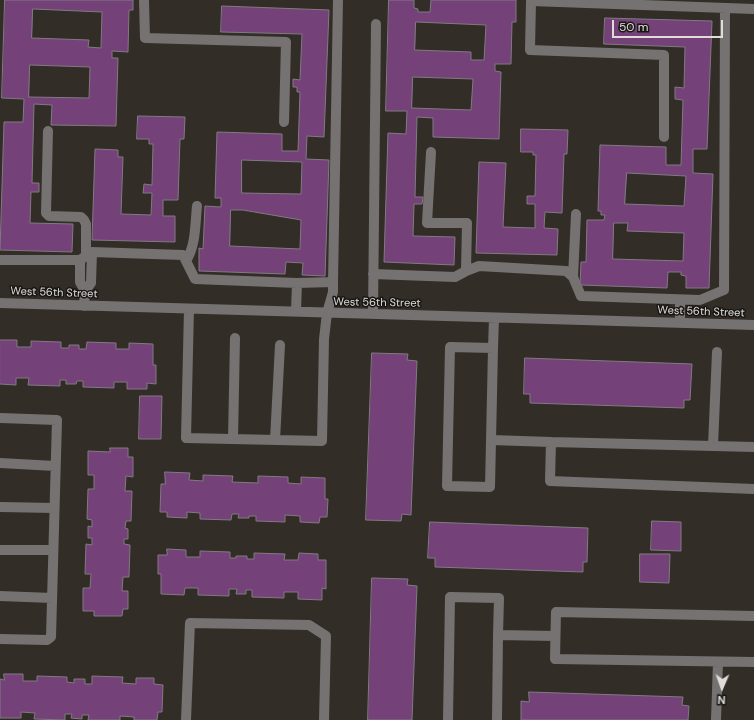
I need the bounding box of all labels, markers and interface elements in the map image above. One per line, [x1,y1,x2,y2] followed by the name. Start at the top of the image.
[614,12,725,38] scale bar
[619,19,648,35] text: 50 m
[10,285,98,301] street label: West 56th Street
[333,296,421,310] street label: West 56th Street
[657,304,745,320] street label: West 56th Street
[702,668,742,708] north arrow
[717,693,726,707] text: N

